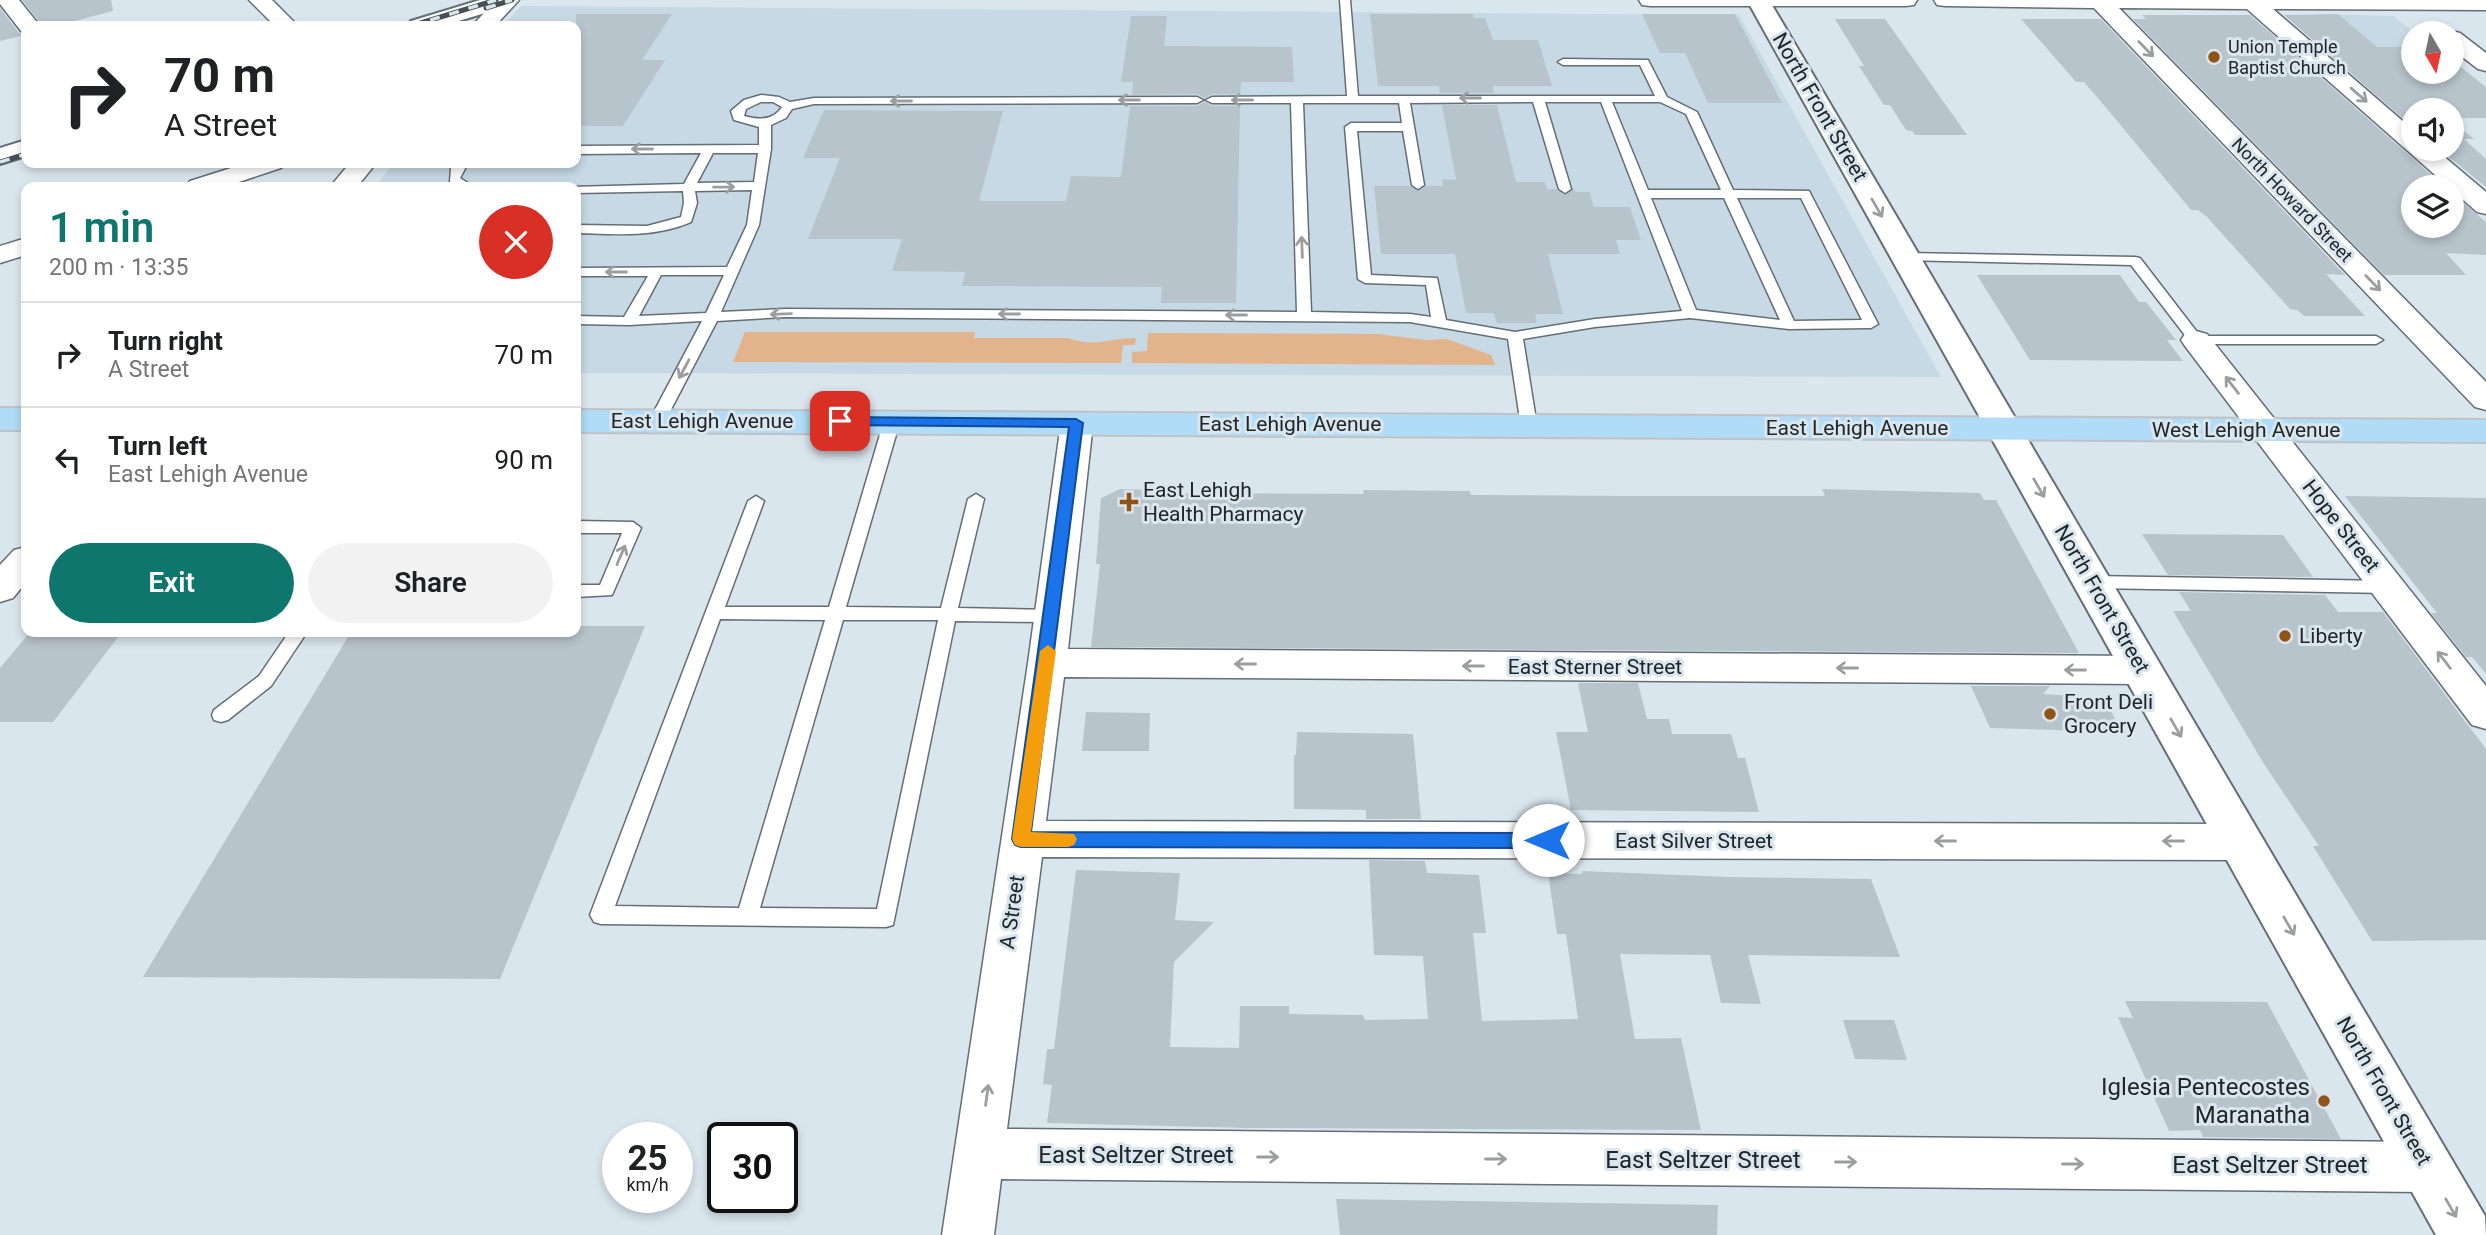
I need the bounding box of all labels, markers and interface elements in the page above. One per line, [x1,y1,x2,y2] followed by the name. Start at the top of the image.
[2401,21,2464,84] north arrow
[2401,21,2464,238] map controls
[1768,28,1872,186] street label: North Front Street
[2228,36,2346,78] place label: Union Temple Baptist Church
[2138,40,2155,57] one-way arrow
[164,47,275,104] text: 70 m
[49,49,140,140] icon: right
[2206,49,2222,65] marker: Union Temple Baptist Church
[2350,87,2368,103] one-way arrow
[1459,91,1482,105] one-way arrow
[1118,93,1141,107] one-way arrow
[1231,93,1254,107] one-way arrow
[890,94,913,108] one-way arrow
[2401,98,2464,161] button: sound
[164,106,277,144] text: A Street
[2228,133,2357,266] street label: North Howard Street
[631,142,654,156] one-way arrow
[2401,175,2464,238] button: layers
[712,180,735,194] one-way arrow
[1871,197,1885,217] one-way arrow
[49,203,154,252] text: 1 min
[479,205,553,279] button: close
[1295,236,1309,259] one-way arrow
[49,254,188,281] text: 200 m · 13:35
[605,265,628,278] one-way arrow
[2364,274,2381,291] one-way arrow
[770,307,793,320] one-way arrow
[997,307,1020,321] one-way arrow
[1225,308,1248,322] one-way arrow
[108,326,223,356] text: Turn right
[49,336,87,374] icon: right
[495,340,553,370] text: 70 m
[108,356,189,383] text: A Street
[677,359,691,379] one-way arrow
[2224,377,2239,395] one-way arrow
[810,391,870,451] pin
[821,402,859,440] icon: arrive
[611,409,793,433] street label: East Lehigh Avenue
[1199,412,1381,436] street label: East Lehigh Avenue
[1766,416,1948,440] street label: East Lehigh Avenue
[2152,418,2340,442] street label: West Lehigh Avenue
[108,431,207,461] text: Turn left
[49,441,87,479] icon: left
[495,445,553,475] text: 90 m
[108,461,308,488] text: East Lehigh Avenue
[2298,475,2385,577] street label: Hope Street
[1143,478,1303,526] place label: East Lehigh Health Pharmacy
[2032,478,2046,498] one-way arrow
[1121,494,1137,510] marker: East Lehigh Health Pharmacy
[2050,520,2154,678] street label: North Front Street
[49,543,294,623] button: Exit
[308,543,553,623] button: Share
[615,545,628,567] one-way arrow
[2299,624,2363,648] place label: Liberty
[2277,628,2293,644] marker: Liberty
[2437,651,2452,669] one-way arrow
[1508,655,1682,679] street label: East Sterner Street
[1234,657,1257,671] one-way arrow
[1462,659,1485,673] one-way arrow
[1836,661,1859,675] one-way arrow
[2064,663,2087,677] one-way arrow
[2064,690,2153,738] place label: Front Deli Grocery
[2042,706,2058,722] marker: Front Deli Grocery
[2169,718,2183,738] one-way arrow
[1511,803,1585,877] position arrow
[1615,829,1773,853] street label: East Silver Street
[1934,834,1957,848] one-way arrow
[2161,834,2184,848] one-way arrow
[995,873,1029,950] street label: A Street
[2283,915,2296,936] one-way arrow
[2332,1012,2436,1170] street label: North Front Street
[2101,1073,2310,1129] place label: Iglesia Pentecostes Maranatha
[981,1084,994,1106] one-way arrow
[2316,1093,2332,1109] marker: Iglesia Pentecostes Maranatha
[707,1122,798,1213] speed limit sign: 30
[627,1138,668,1179] text: 25
[1038,1141,1234,1169] street label: East Seltzer Street
[1605,1146,1801,1174] street label: East Seltzer Street
[1256,1150,1279,1163] one-way arrow
[2172,1151,2368,1179] street label: East Seltzer Street
[1484,1152,1507,1165] one-way arrow
[1834,1155,1857,1168] one-way arrow
[2061,1157,2084,1170] one-way arrow
[626,1174,669,1195] text: km/h
[2444,1198,2458,1218] one-way arrow

